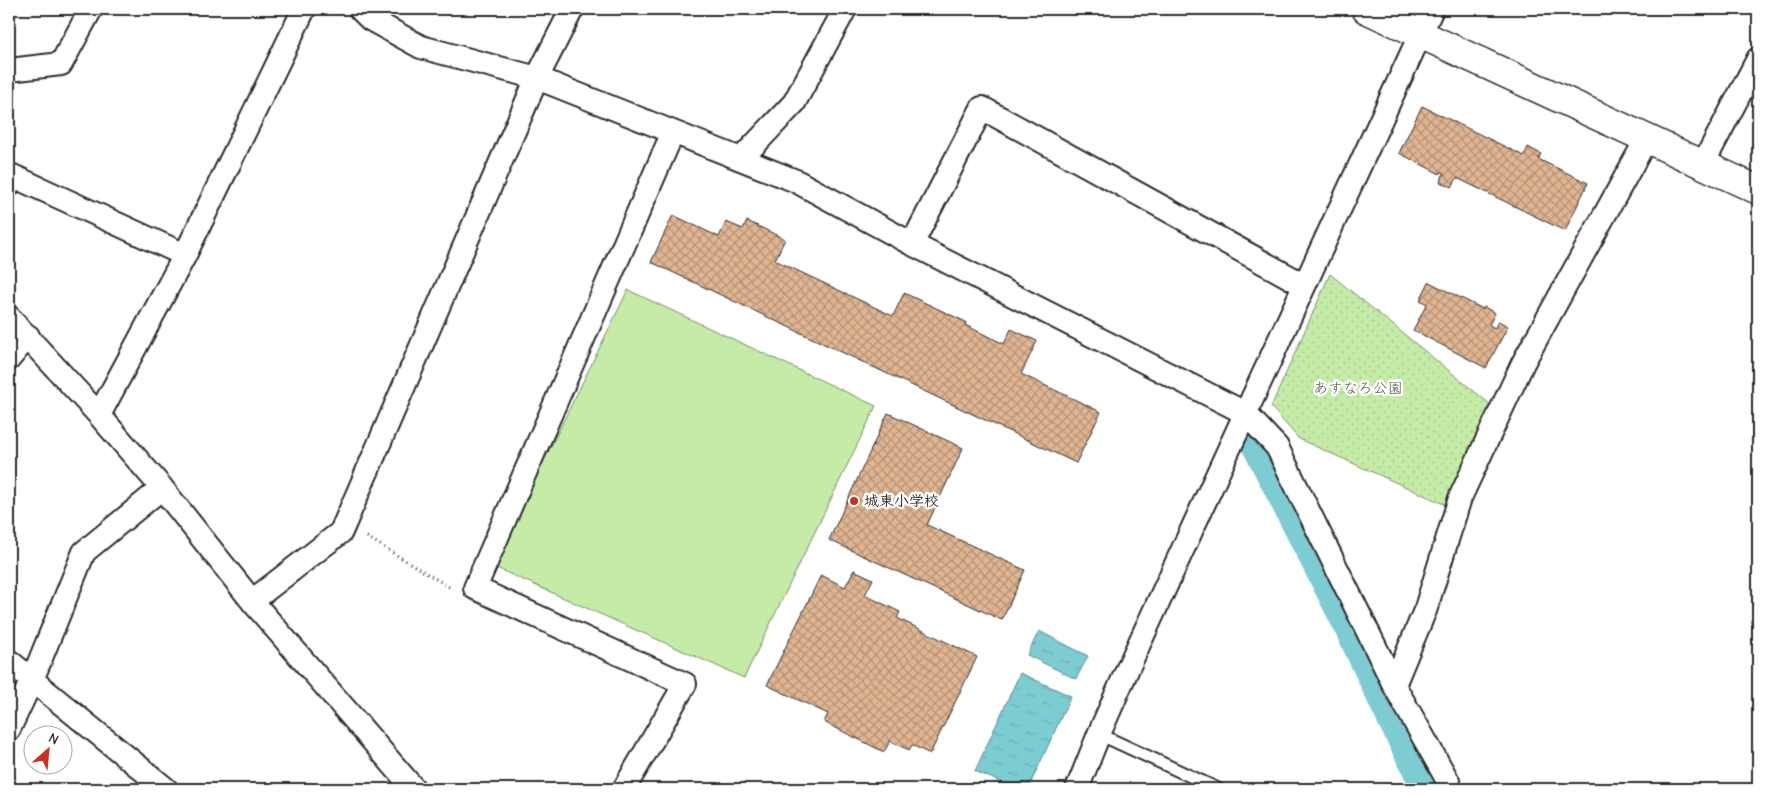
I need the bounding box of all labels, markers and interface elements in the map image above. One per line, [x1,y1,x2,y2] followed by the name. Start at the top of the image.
[1313,379,1403,397] park label: あすなろ公園
[864,492,939,510] place label: 城東小学校
[848,495,860,507] marker: 城東小学校
[22,726,72,776] north arrow
[46,729,62,749] text: N

